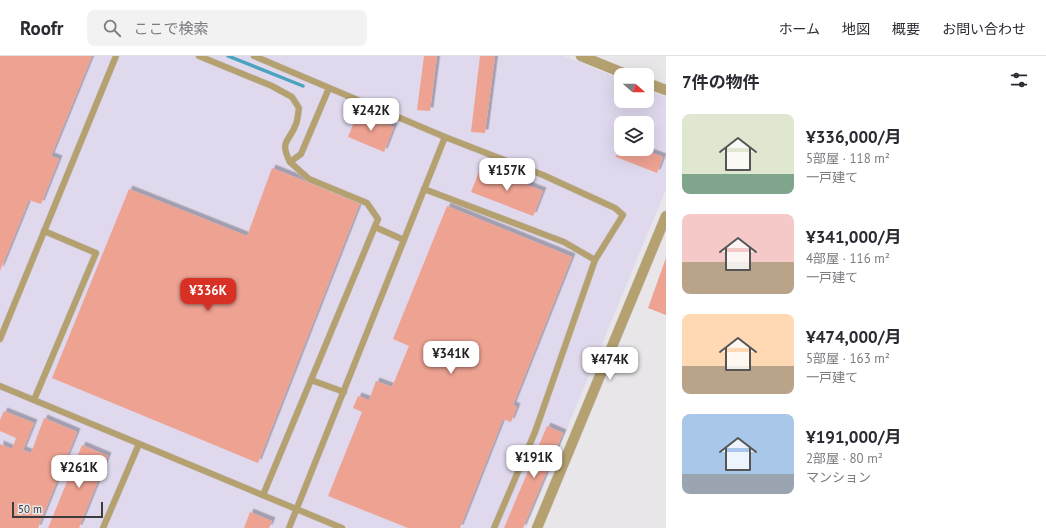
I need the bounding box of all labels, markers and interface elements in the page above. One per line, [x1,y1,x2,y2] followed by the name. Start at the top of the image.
[87,10,367,46] search box
[20,16,63,40] text: Roofr
[101,17,123,39] icon: search
[133,19,209,38] text: ここで検索
[778,20,820,38] text: ホーム
[842,20,870,38] text: 地図
[892,20,920,38] text: 概要
[942,20,1026,38] text: お問い合わせ
[614,68,654,108] north arrow
[614,68,654,156] map controls
[1008,69,1030,91] icon: filters
[682,71,760,93] text: 7件の物件
[343,98,399,132] pin: ¥242K
[352,102,390,119] text: ¥242K
[614,116,654,156] button: layers
[806,126,902,148] text: ¥336,000/月
[714,130,762,178] icon: home
[806,150,890,167] text: 5部屋 · 118 m²
[479,158,535,192] pin: ¥157K
[488,162,526,179] text: ¥157K
[806,169,858,186] text: 一戸建て
[806,226,902,248] text: ¥341,000/月
[714,230,762,278] icon: home
[806,250,890,267] text: 4部屋 · 116 m²
[806,269,858,286] text: 一戸建て
[180,278,236,312] pin: ¥336K
[189,282,227,299] text: ¥336K
[806,326,902,348] text: ¥474,000/月
[714,330,762,378] icon: home
[423,341,479,375] pin: ¥341K
[432,345,470,362] text: ¥341K
[582,347,638,381] pin: ¥474K
[806,350,890,367] text: 5部屋 · 163 m²
[591,351,629,368] text: ¥474K
[806,369,858,386] text: 一戸建て
[806,426,902,448] text: ¥191,000/月
[714,430,762,478] icon: home
[506,445,562,479] pin: ¥191K
[515,449,553,466] text: ¥191K
[806,450,883,467] text: 2部屋 · 80 m²
[51,455,107,489] pin: ¥261K
[60,459,98,476] text: ¥261K
[806,469,871,486] text: マンション
[12,500,103,519] scale bar
[18,502,42,516] text: 50 m

